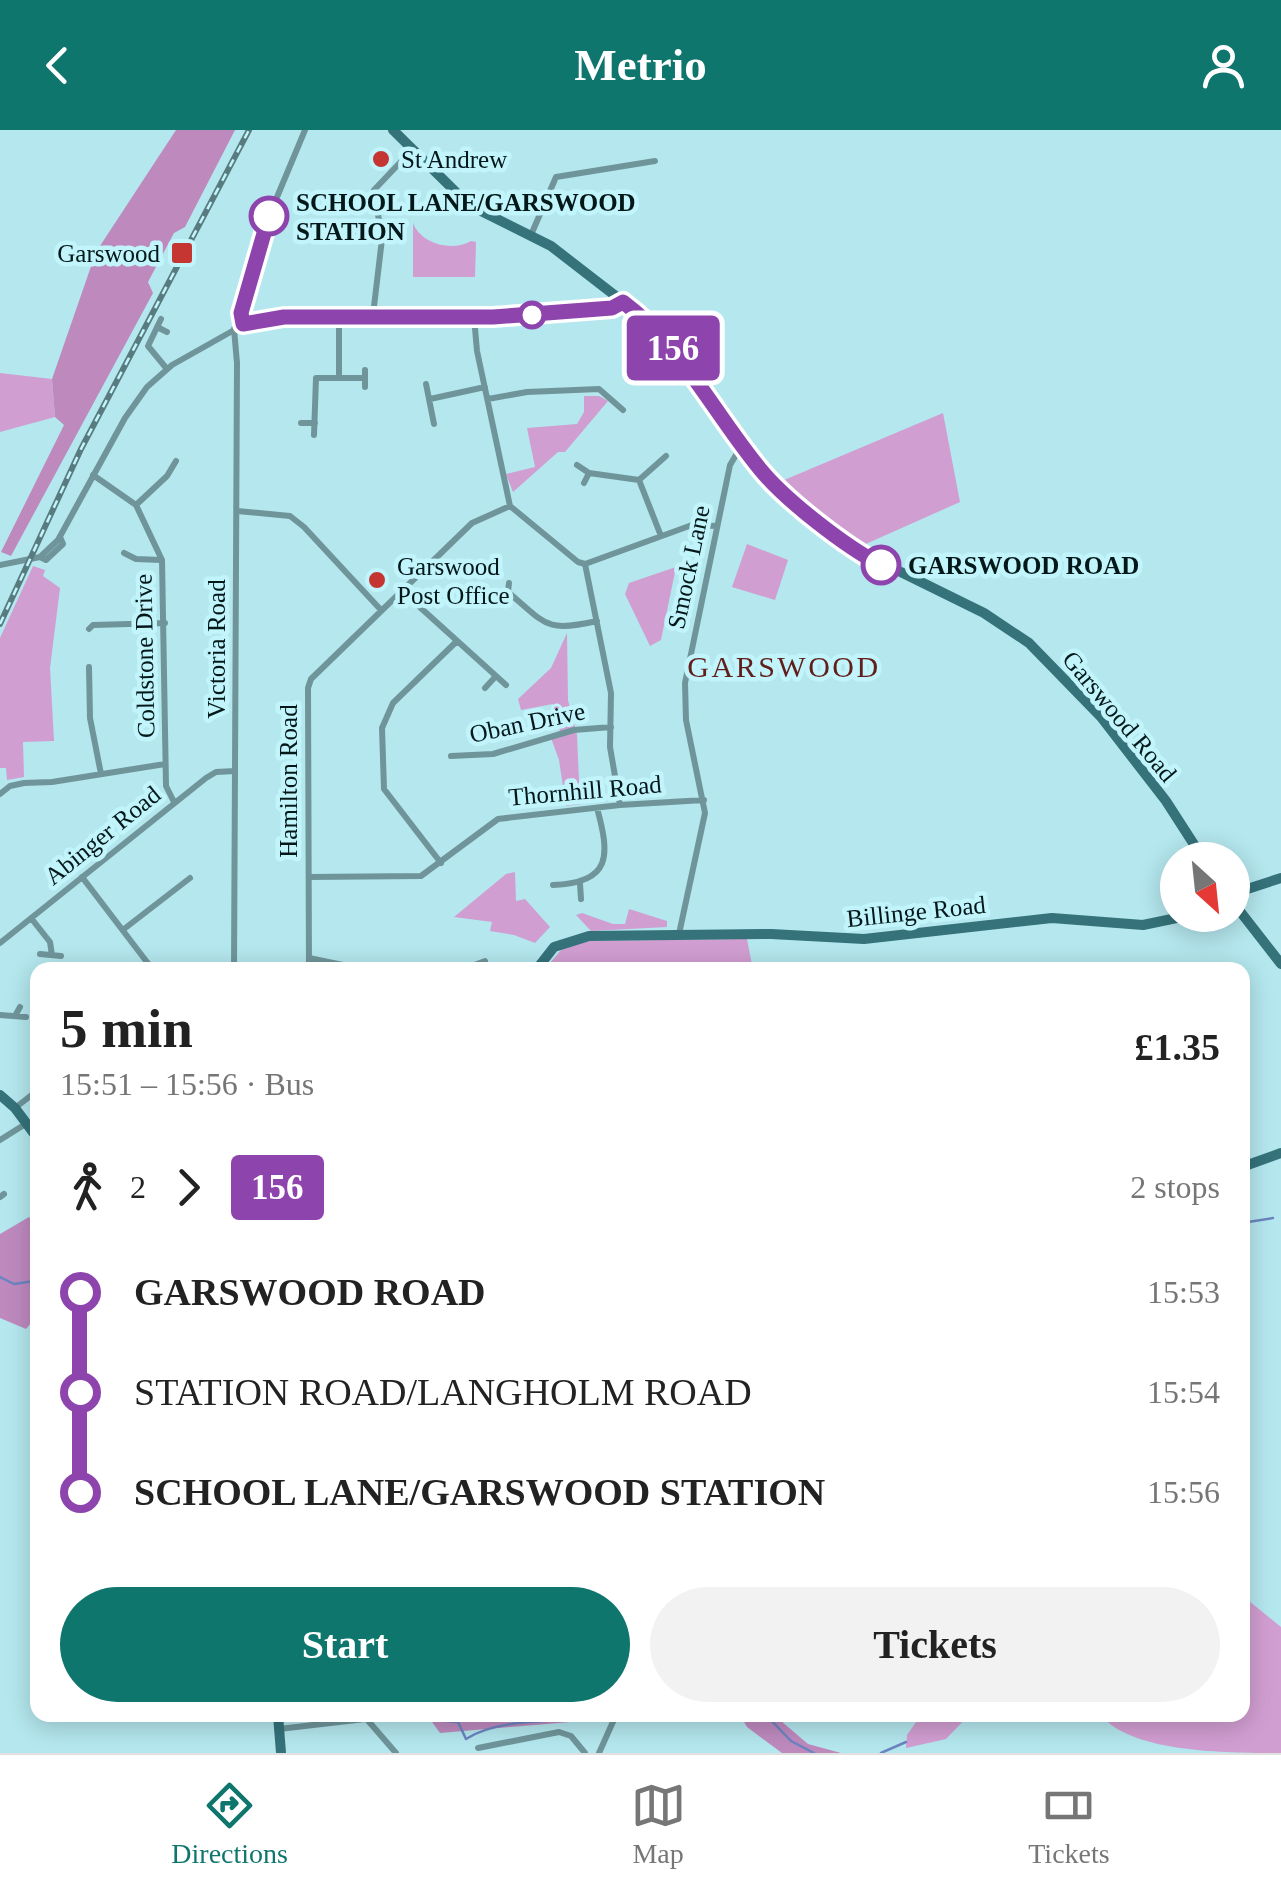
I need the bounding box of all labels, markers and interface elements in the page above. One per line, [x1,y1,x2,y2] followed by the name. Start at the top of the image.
[30,38,85,93] icon: back
[1196,38,1251,93] icon: person
[574,40,707,90] text: Metrio
[401,146,507,173] place label: St Andrew
[370,148,392,170] marker: St Andrew
[296,189,636,245] place label: SCHOOL LANE/GARSWOOD STATION
[250,197,288,235] marker: SCHOOL LANE/GARSWOOD STATION
[57,240,160,267] place label: Garswood
[169,240,195,266] marker: Garswood
[519,302,545,328] unlabelled marker
[616,316,730,380] line badge: 156
[647,329,699,368] text: 156
[662,503,715,631] street label: Smock Lane
[862,546,900,584] marker: GARSWOOD ROAD
[908,552,1139,579] place label: GARSWOOD ROAD
[397,553,510,609] place label: Garswood Post Office
[366,569,388,591] marker: Garswood Post Office
[130,573,159,739] street label: Coldstone Drive
[203,579,230,719] street label: Victoria Road
[1057,646,1182,787] street label: Garswood Road
[687,650,881,683] district label: GARSWOOD
[467,697,587,748] street label: Oban Drive
[275,704,302,858] street label: Hamilton Road
[507,770,663,811] street label: Thornhill Road
[39,780,166,890] street label: Abinger Road
[1160,842,1250,932] north arrow
[1160,842,1250,932] map controls
[845,891,987,932] street label: Billinge Road
[60,998,193,1059] text: 5 min
[1135,1026,1220,1068] text: £1.35
[60,1066,314,1102] text: 15:51 – 15:56 · Bus
[60,1160,115,1215] icon: walk
[161,1160,216,1215] icon: forward
[251,1168,304,1207] text: 156
[130,1169,146,1205] text: 2
[1130,1169,1220,1205] text: 2 stops
[134,1271,486,1313] text: GARSWOOD ROAD
[1147,1274,1220,1310] text: 15:53
[134,1371,752,1413] text: STATION ROAD/LANGHOLM ROAD
[1147,1374,1220,1410] text: 15:54
[134,1471,825,1513] text: SCHOOL LANE/GARSWOOD STATION
[1147,1474,1220,1510] text: 15:56
[60,1587,630,1702] button: Start
[650,1587,1220,1702] button: Tickets
[171,1778,288,1870] tab: Directions
[631,1778,686,1870] tab: Map
[1028,1778,1110,1870] tab: Tickets

